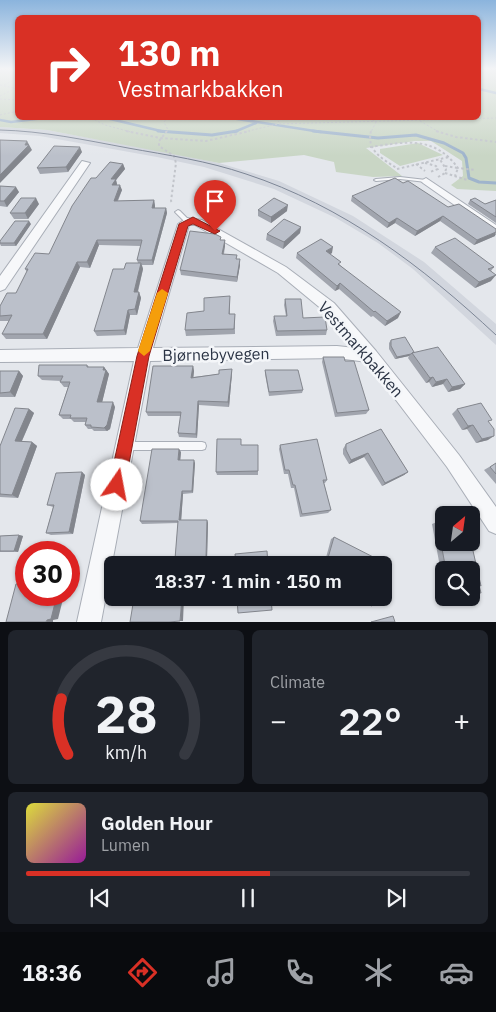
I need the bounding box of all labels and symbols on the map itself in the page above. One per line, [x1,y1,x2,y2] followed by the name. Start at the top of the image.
[194,180,236,231] pin
[314,297,408,401] street label: Vestmarkbakken
[162,343,270,365] street label: Bjørnebyvegen
[90,458,142,510] position arrow
[435,506,480,551] north arrow
[15,541,80,606] speed limit sign: 30

